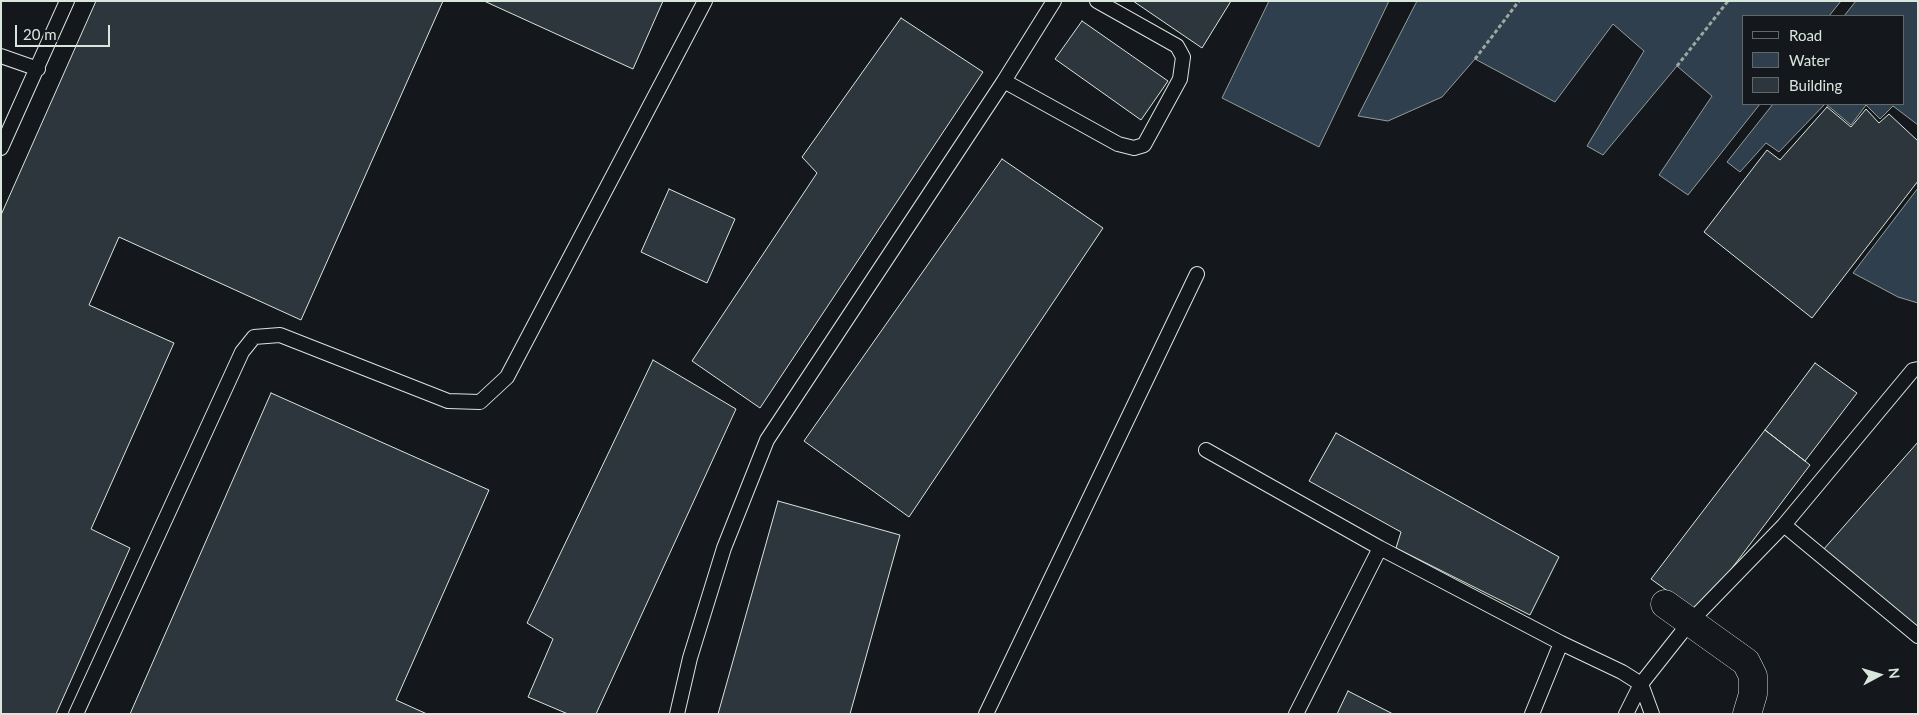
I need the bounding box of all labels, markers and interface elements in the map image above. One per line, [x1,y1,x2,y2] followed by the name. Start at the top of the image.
[18,15,112,47] scale bar
[1742,15,1904,105] legend
[23,25,57,43] text: 20 m
[1789,26,1822,44] text: Road
[1789,51,1830,69] text: Water
[1789,76,1842,94] text: Building
[1854,650,1904,700] north arrow
[1885,667,1903,680] text: N

